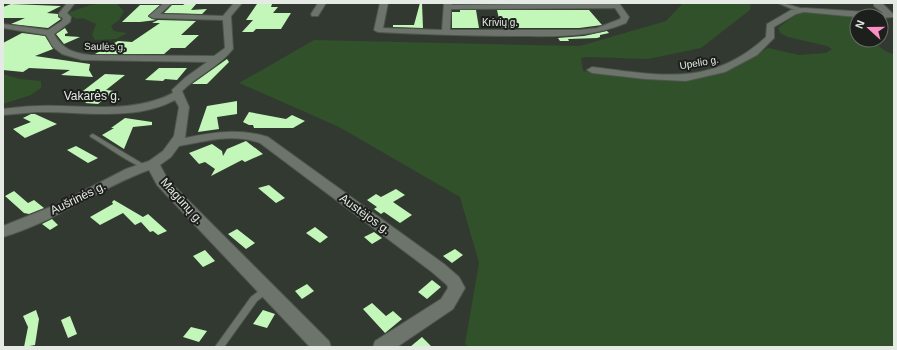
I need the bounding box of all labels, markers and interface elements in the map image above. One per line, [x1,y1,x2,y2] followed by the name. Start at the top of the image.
[849,8,889,48] north arrow
[482,17,518,28] street label: Krivių g.
[853,19,867,30] text: N
[84,41,126,52] street label: Saulės g.
[679,54,719,71] street label: Upelio g.
[64,89,120,103] street label: Vakarės g.
[158,175,206,227] street label: Magūnų g.
[48,179,108,217] street label: Aušrinės g.
[337,191,393,237] street label: Austėjos g.

